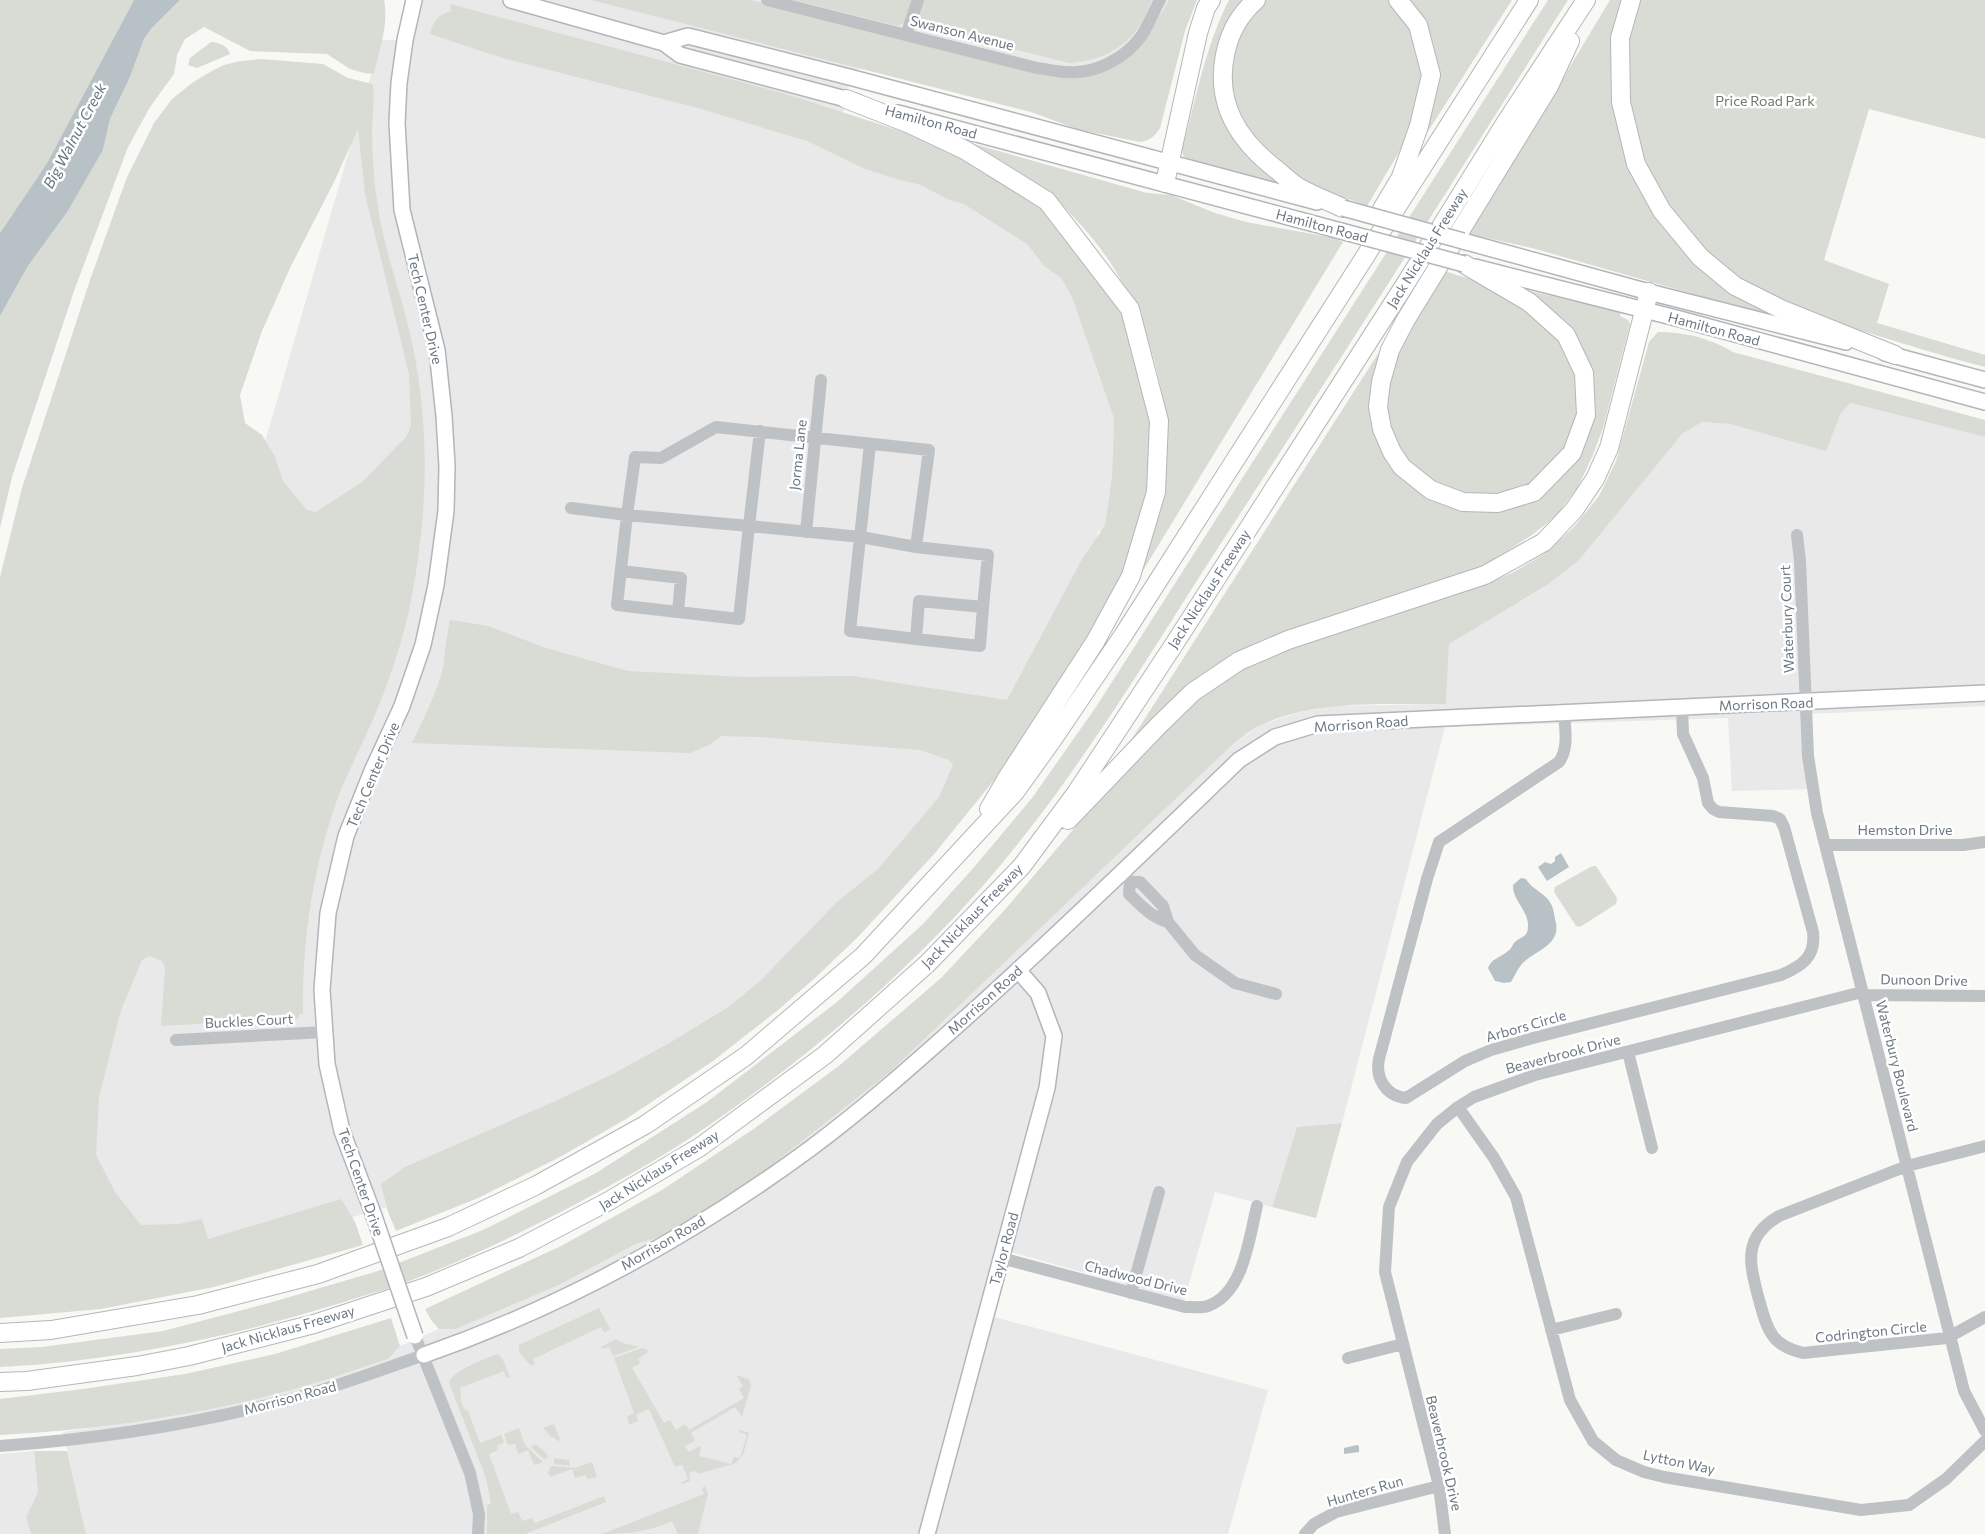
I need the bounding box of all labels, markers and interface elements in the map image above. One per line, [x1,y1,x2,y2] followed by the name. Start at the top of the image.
[908,11,1016,54] street label: Swanson Avenue
[39,79,110,191] water label: Big Walnut Creek
[1715,92,1815,109] park label: Price Road Park
[883,101,979,142] street label: Hamilton Road
[1383,185,1470,311] street label: Jack Nicklaus Freeway
[1274,205,1370,246] street label: Hamilton Road
[404,252,446,366] street label: Tech Center Drive
[1666,308,1762,349] street label: Hamilton Road
[785,419,810,491] street label: Jorma Lane
[1164,526,1253,651] street label: Jack Nicklaus Freeway
[1776,564,1797,673] street label: Waterbury Court
[1718,693,1814,714] street label: Morrison Road
[1313,712,1409,735] street label: Morrison Road
[343,719,402,830] street label: Tech Center Drive
[1858,821,1952,838] street label: Hemston Drive
[918,860,1026,971] street label: Jack Nicklaus Freeway
[944,962,1026,1038] street label: Morrison Road
[1880,970,1968,989] street label: Dunoon Drive
[1873,998,1922,1133] street label: Waterbury Boulevard
[1484,1006,1568,1045] street label: Arbors Circle
[204,1010,294,1031] street label: Buckles Court
[1504,1030,1622,1077] street label: Beaverbrook Drive
[335,1126,388,1238] street label: Tech Center Drive
[596,1126,722,1213] street label: Jack Nicklaus Freeway
[986,1210,1021,1287] street label: Taylor Road
[618,1212,708,1274] street label: Morrison Road
[1083,1257,1189,1298] street label: Chadwood Drive
[219,1301,357,1356] street label: Jack Nicklaus Freeway
[1814,1317,1928,1346] street label: Codrington Circle
[242,1377,338,1418] street label: Morrison Road
[1423,1394,1466,1512] street label: Beaverbrook Drive
[1642,1446,1717,1477] street label: Lytton Way
[1325,1471,1405,1510] street label: Hunters Run

